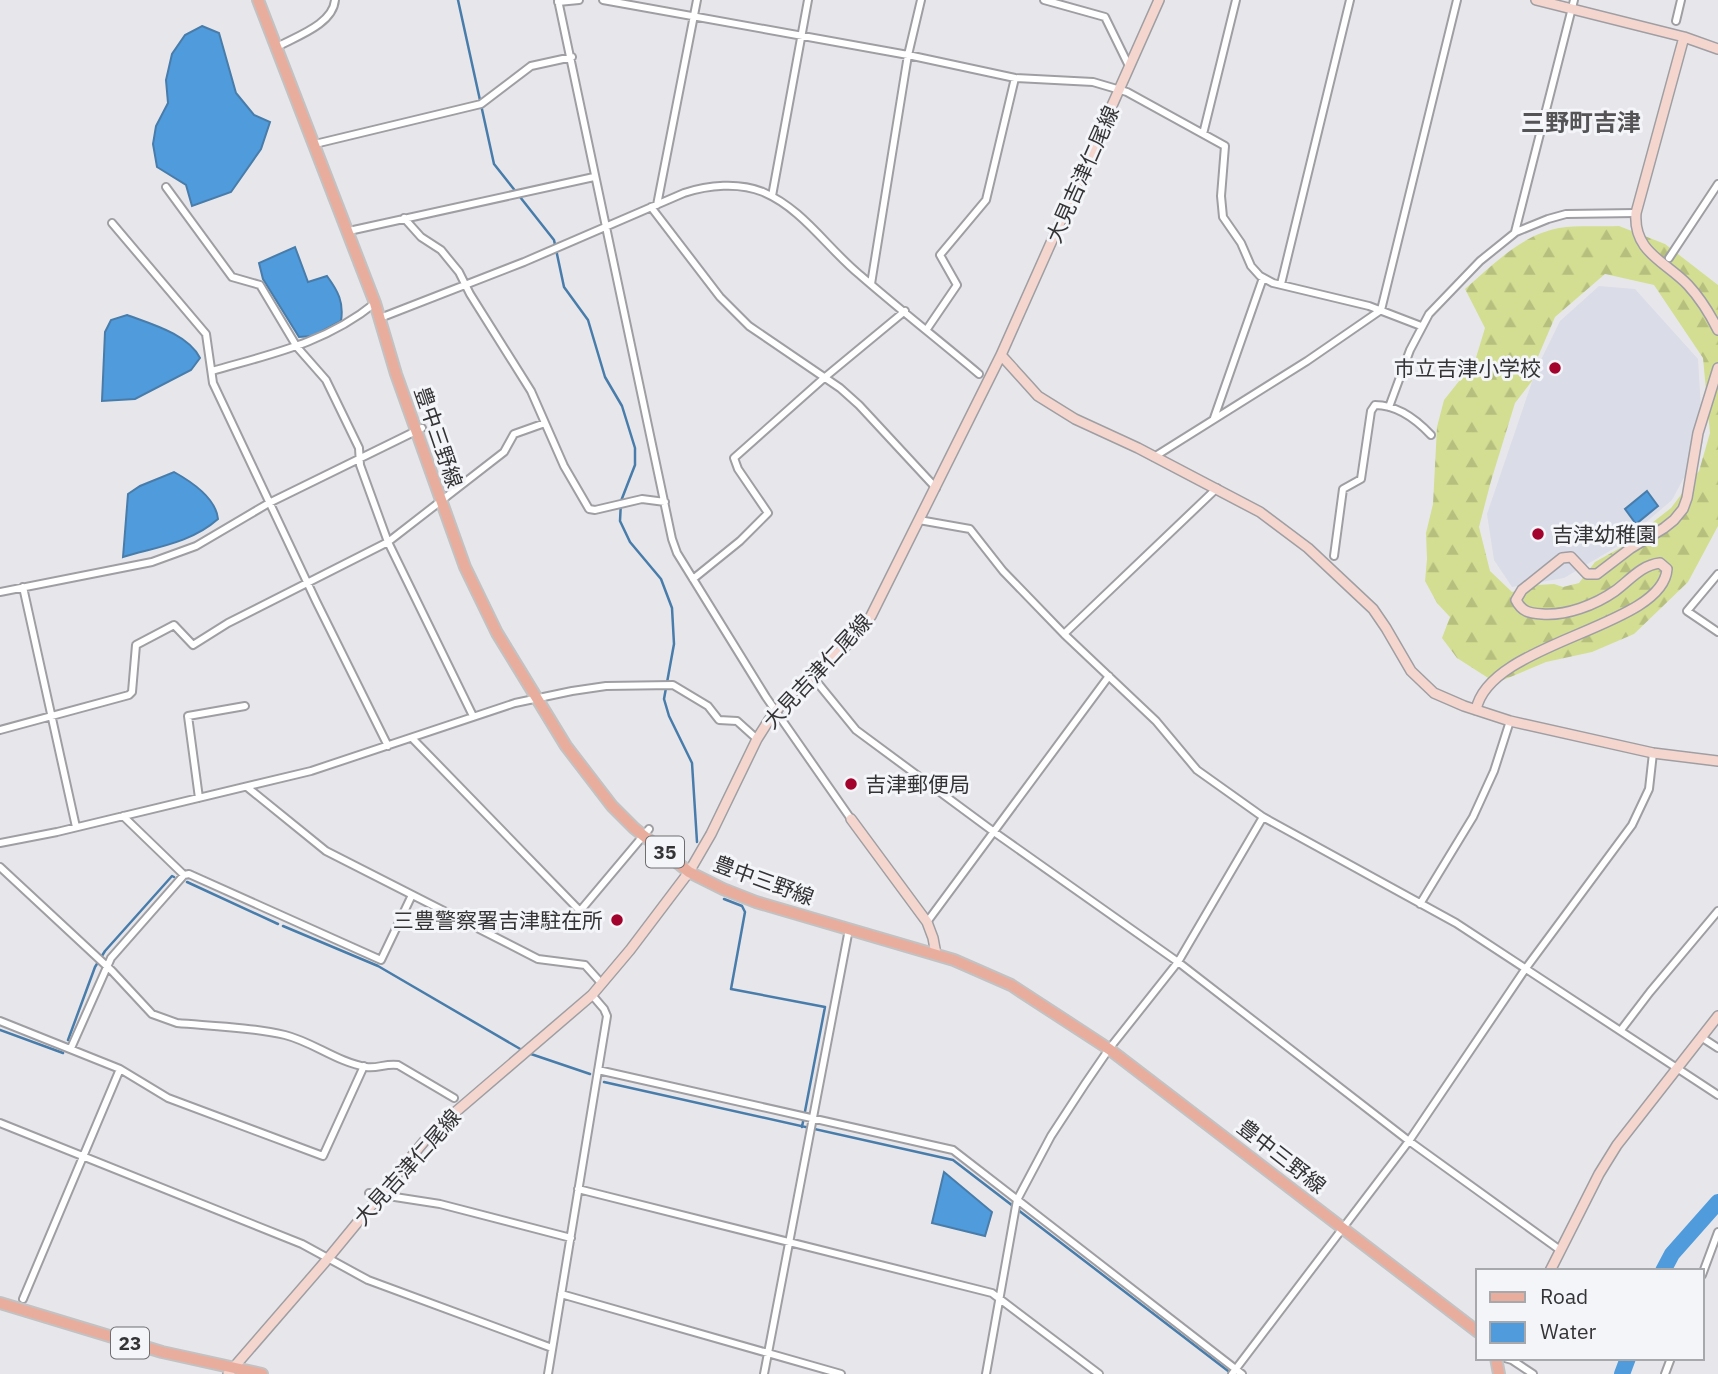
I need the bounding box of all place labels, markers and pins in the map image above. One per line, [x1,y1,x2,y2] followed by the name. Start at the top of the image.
[1394,354,1541,382] place label: 市立吉津小学校
[1547,360,1563,376] marker: 市立吉津小学校
[1552,520,1657,548] place label: 吉津幼稚園
[1530,526,1546,542] marker: 吉津幼稚園
[865,770,970,798] place label: 吉津郵便局
[843,776,859,792] marker: 吉津郵便局
[393,906,603,934] place label: 三豊警察署吉津駐在所
[609,912,625,928] marker: 三豊警察署吉津駐在所

